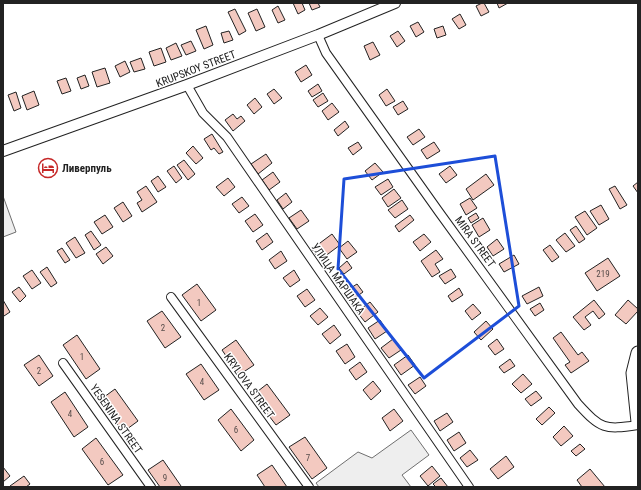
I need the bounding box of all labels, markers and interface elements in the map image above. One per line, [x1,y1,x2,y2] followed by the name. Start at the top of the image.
[154,48,238,90] street label: KRUPSKOY STREET
[37,157,59,179] hotel icon: Ливерпуль
[62,162,112,175] place label: Ливерпуль
[452,214,498,270] street label: MIRA STREET
[309,241,368,318] street label: УЛИЦА МАРШАКА
[596,269,610,279] house number: 219
[197,298,201,308] house number: 1
[161,323,166,333] house number: 2
[221,351,277,421] street label: KRYLOVA STREET
[80,352,84,362] house number: 1
[37,366,42,376] house number: 2
[200,377,205,387] house number: 4
[87,382,145,456] street label: YESENINA STREET
[68,409,73,419] house number: 4
[234,425,238,435] house number: 6
[306,453,311,463] house number: 7
[100,457,104,467] house number: 6
[163,473,167,483] house number: 9

